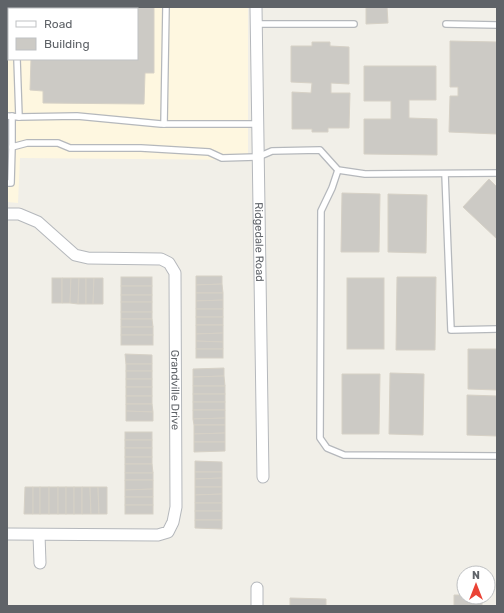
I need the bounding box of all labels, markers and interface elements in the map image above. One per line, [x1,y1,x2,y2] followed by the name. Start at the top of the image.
[8,8,138,60] legend
[44,17,72,31] text: Road
[44,37,90,51] text: Building
[252,202,266,282] street label: Ridgedale Road
[168,350,182,430] street label: Grandville Drive
[456,565,496,605] north arrow
[472,569,480,582] text: N

